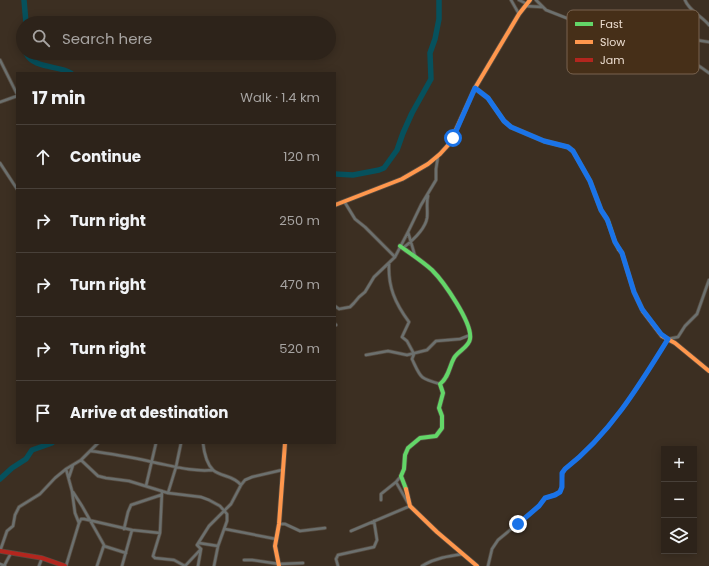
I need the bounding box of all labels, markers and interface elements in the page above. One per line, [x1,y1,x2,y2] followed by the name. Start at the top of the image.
[567,10,699,74] legend
[16,16,336,60] search box
[600,16,623,32] text: Fast
[30,27,52,49] icon: search
[62,28,152,49] text: Search here
[600,34,625,50] text: Slow
[600,52,625,68] text: Jam
[32,86,86,110] text: 17 min
[240,88,320,107] text: Walk · 1.4 km
[444,129,462,147] route start
[32,146,54,168] icon: ahead
[70,146,141,167] text: Continue
[283,147,320,166] text: 120 m
[32,210,54,232] icon: right
[70,210,146,231] text: Turn right
[279,211,320,230] text: 250 m
[32,274,54,296] icon: right
[70,274,146,295] text: Turn right
[280,275,320,294] text: 470 m
[32,338,54,360] icon: right
[70,338,146,359] text: Turn right
[279,339,320,358] text: 520 m
[32,402,54,424] icon: arrive
[70,402,228,423] text: Arrive at destination
[661,446,697,554] map controls
[661,446,697,482] button: +
[661,482,697,518] button: −
[509,515,527,533] route end
[661,518,697,554] button: layers

